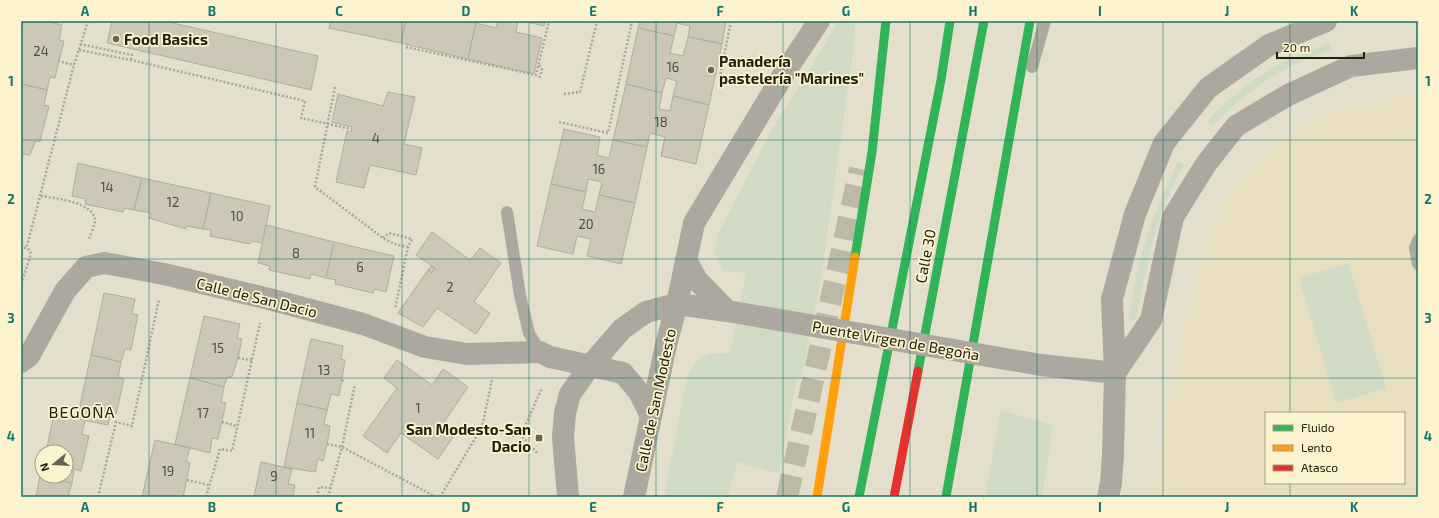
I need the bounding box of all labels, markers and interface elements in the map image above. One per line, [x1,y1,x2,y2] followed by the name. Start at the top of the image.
[81,3,90,19] text: A
[208,3,216,19] text: B
[335,3,343,19] text: C
[462,3,471,19] text: D
[589,3,597,19] text: E
[716,3,724,19] text: F
[842,3,850,19] text: G
[969,3,978,19] text: H
[1098,3,1102,19] text: I
[1225,3,1229,19] text: J
[1350,3,1359,19] text: K
[124,30,208,48] place label: Food Basics
[111,34,121,44] marker: Food Basics
[1277,34,1364,60] scale bar
[1283,40,1310,54] text: 20 m
[33,43,49,59] house number: 24
[719,52,864,87] place label: Panadería pastelería "Marines"
[667,59,679,75] house number: 16
[706,65,716,75] marker: Panadería pastelería "Marines"
[8,73,14,89] text: 1
[1425,73,1431,89] text: 1
[654,114,668,130] house number: 18
[372,130,380,146] house number: 4
[593,161,605,177] house number: 16
[100,179,114,195] house number: 14
[7,191,15,207] text: 2
[1424,191,1432,207] text: 2
[167,194,179,210] house number: 12
[230,208,244,224] house number: 10
[578,216,594,232] house number: 20
[911,228,939,284] street label: Calle 30
[292,245,300,261] house number: 8
[356,259,364,275] house number: 6
[195,273,319,321] street label: Calle de San Dacio
[446,279,454,295] house number: 2
[7,310,15,326] text: 3
[1424,310,1432,326] text: 3
[811,316,981,364] street label: Puente Virgen de Begoña
[631,327,679,473] street label: Calle de San Modesto
[212,340,224,356] house number: 15
[318,362,330,378] house number: 13
[415,400,421,416] house number: 1
[49,402,115,421] district label: BEGOÑA
[197,405,209,421] house number: 17
[1265,412,1405,484] legend
[406,420,531,455] place label: San Modesto-San Dacio
[1301,420,1335,434] text: Fluido
[305,425,315,441] house number: 11
[7,428,15,444] text: 4
[1424,428,1432,444] text: 4
[534,433,544,443] marker: San Modesto-San Dacio
[1301,440,1332,454] text: Lento
[34,444,74,484] north arrow
[1301,460,1338,474] text: Atasco
[37,461,51,473] text: N
[162,463,174,479] house number: 19
[270,468,278,484] house number: 9
[81,499,90,515] text: A
[208,499,216,515] text: B
[335,499,343,515] text: C
[462,499,471,515] text: D
[589,499,597,515] text: E
[716,499,724,515] text: F
[842,499,850,515] text: G
[969,499,978,515] text: H
[1098,499,1102,515] text: I
[1225,499,1229,515] text: J
[1350,499,1359,515] text: K

